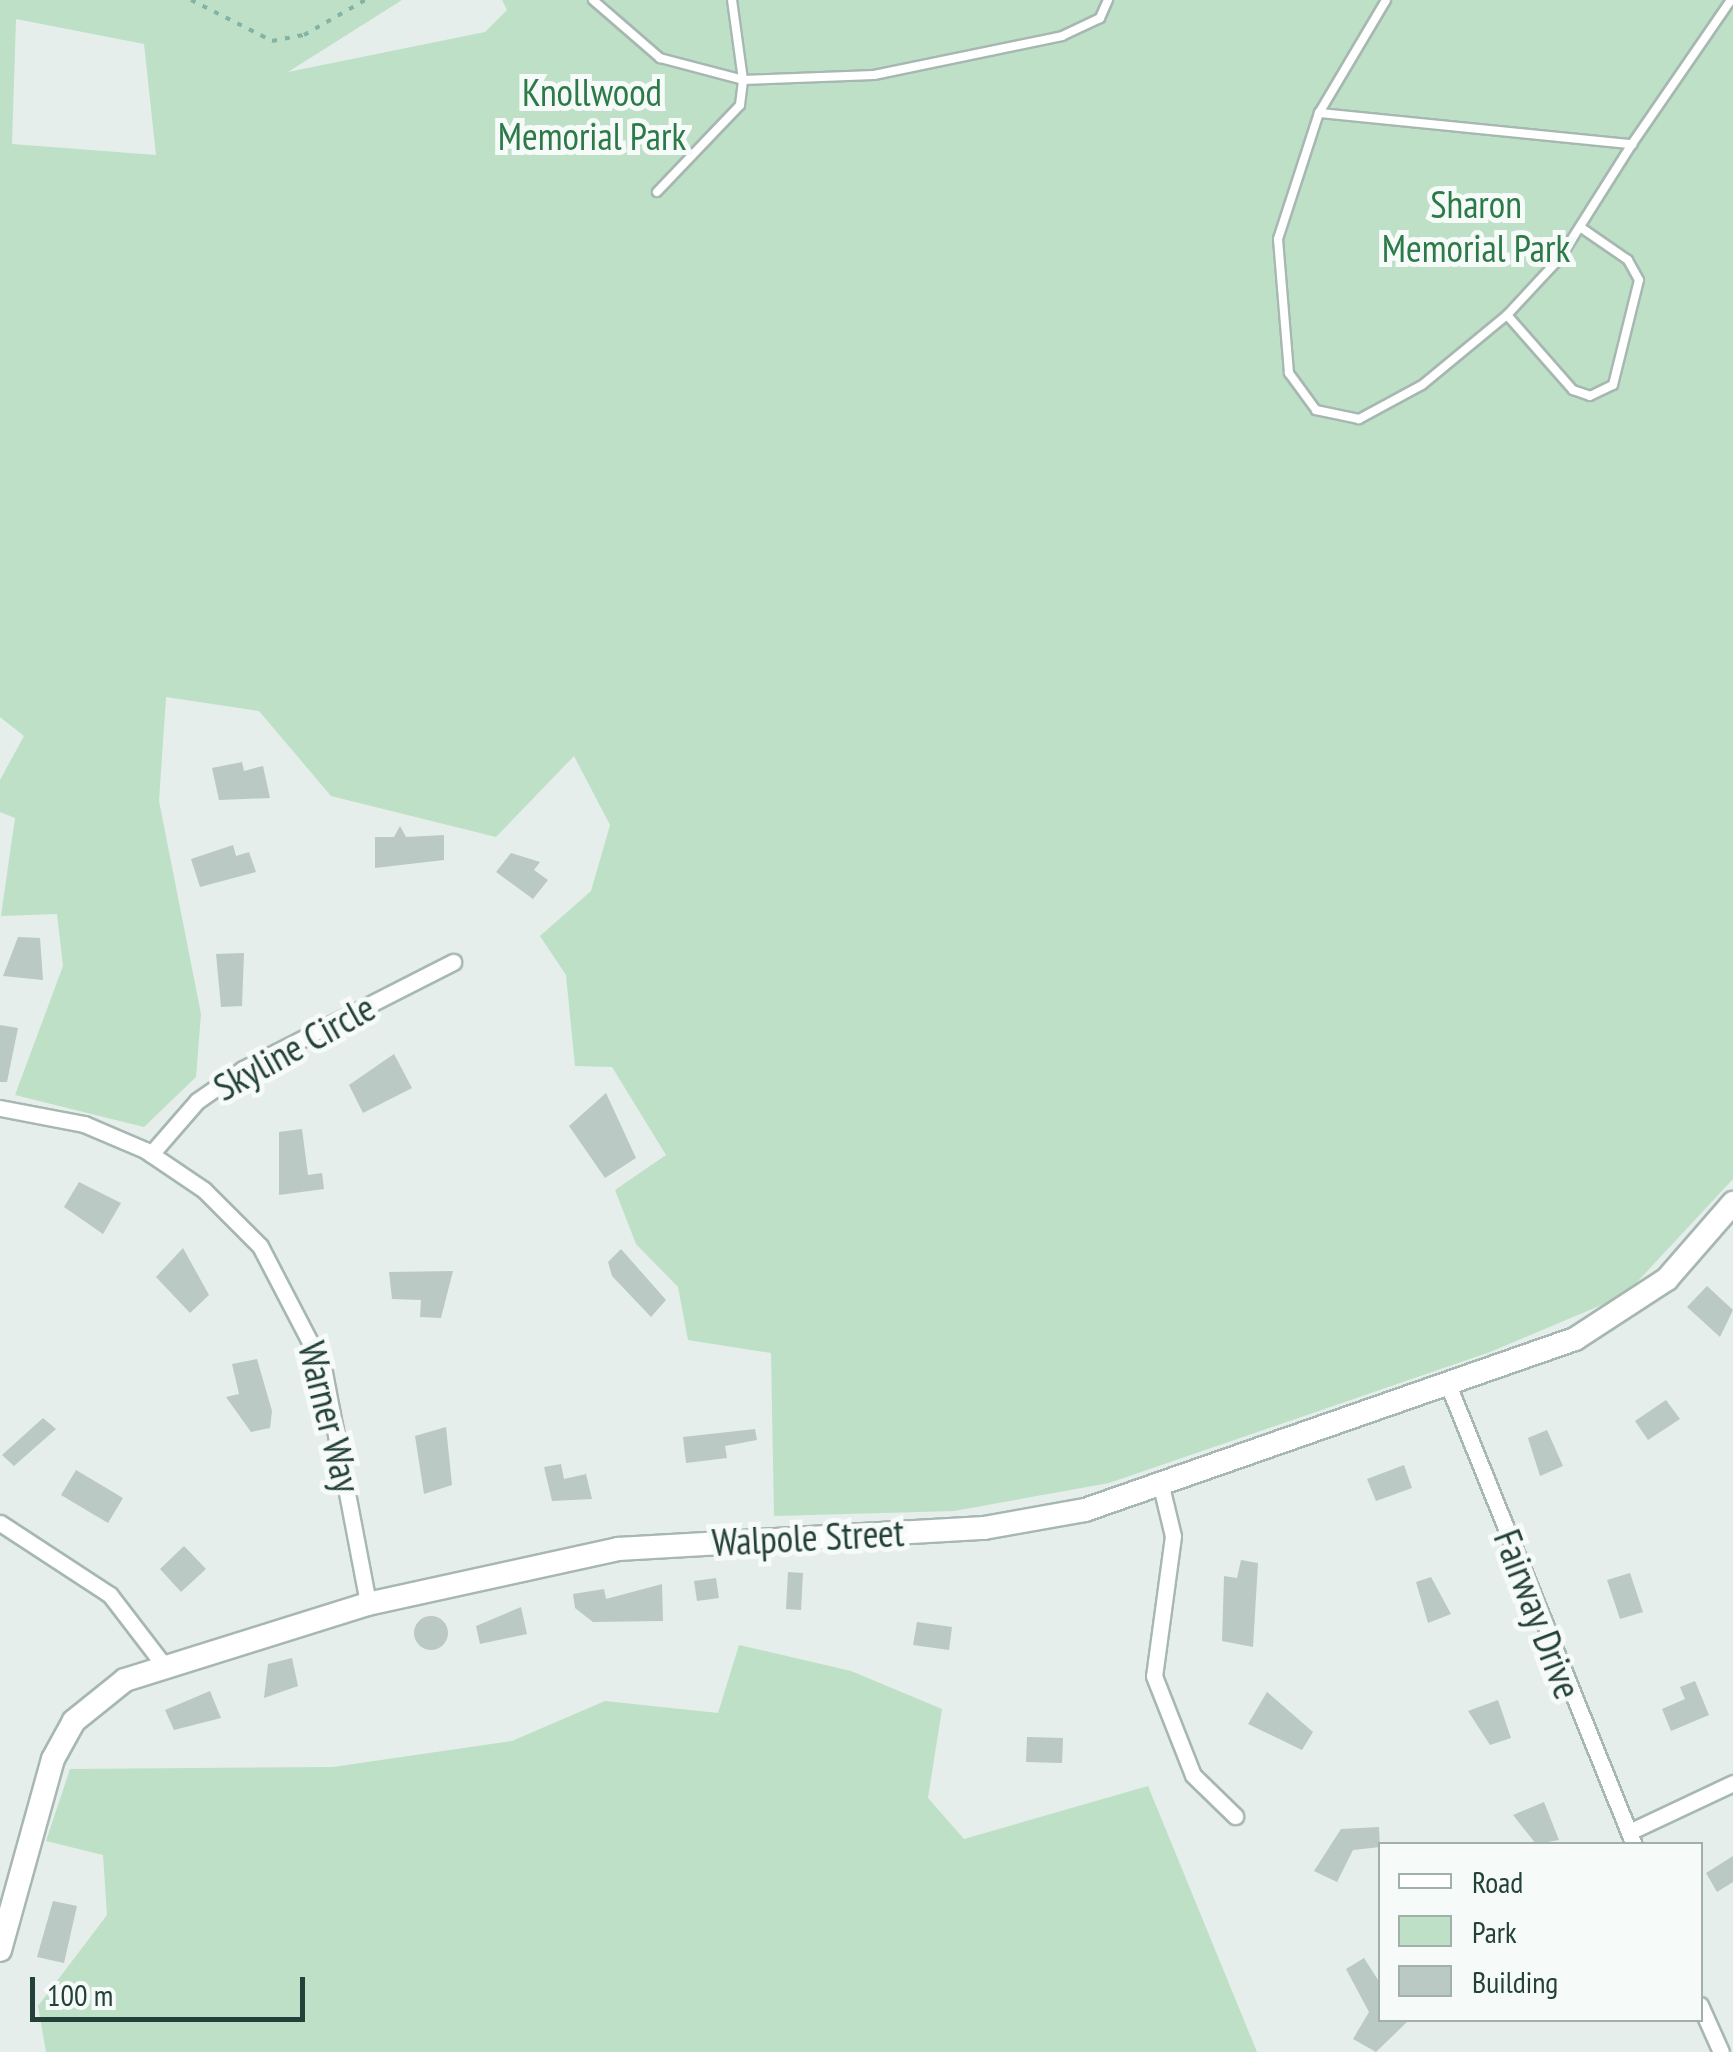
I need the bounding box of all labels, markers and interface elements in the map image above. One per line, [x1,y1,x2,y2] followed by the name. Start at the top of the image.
[498,69,686,158] park label: Knollwood Memorial Park
[1382,181,1570,270] park label: Sharon Memorial Park
[206,984,382,1110] street label: Skyline Circle
[289,1337,371,1497] street label: Warner Way
[711,1509,905,1565] street label: Walpole Street
[1485,1522,1591,1706] street label: Fairway Drive
[1378,1842,1703,2022] legend
[1472,1862,1523,1901] text: Road
[1472,1912,1517,1951] text: Park
[35,1957,310,2019] scale bar
[1472,1962,1558,2001] text: Building
[47,1975,113,2014] text: 100 m

